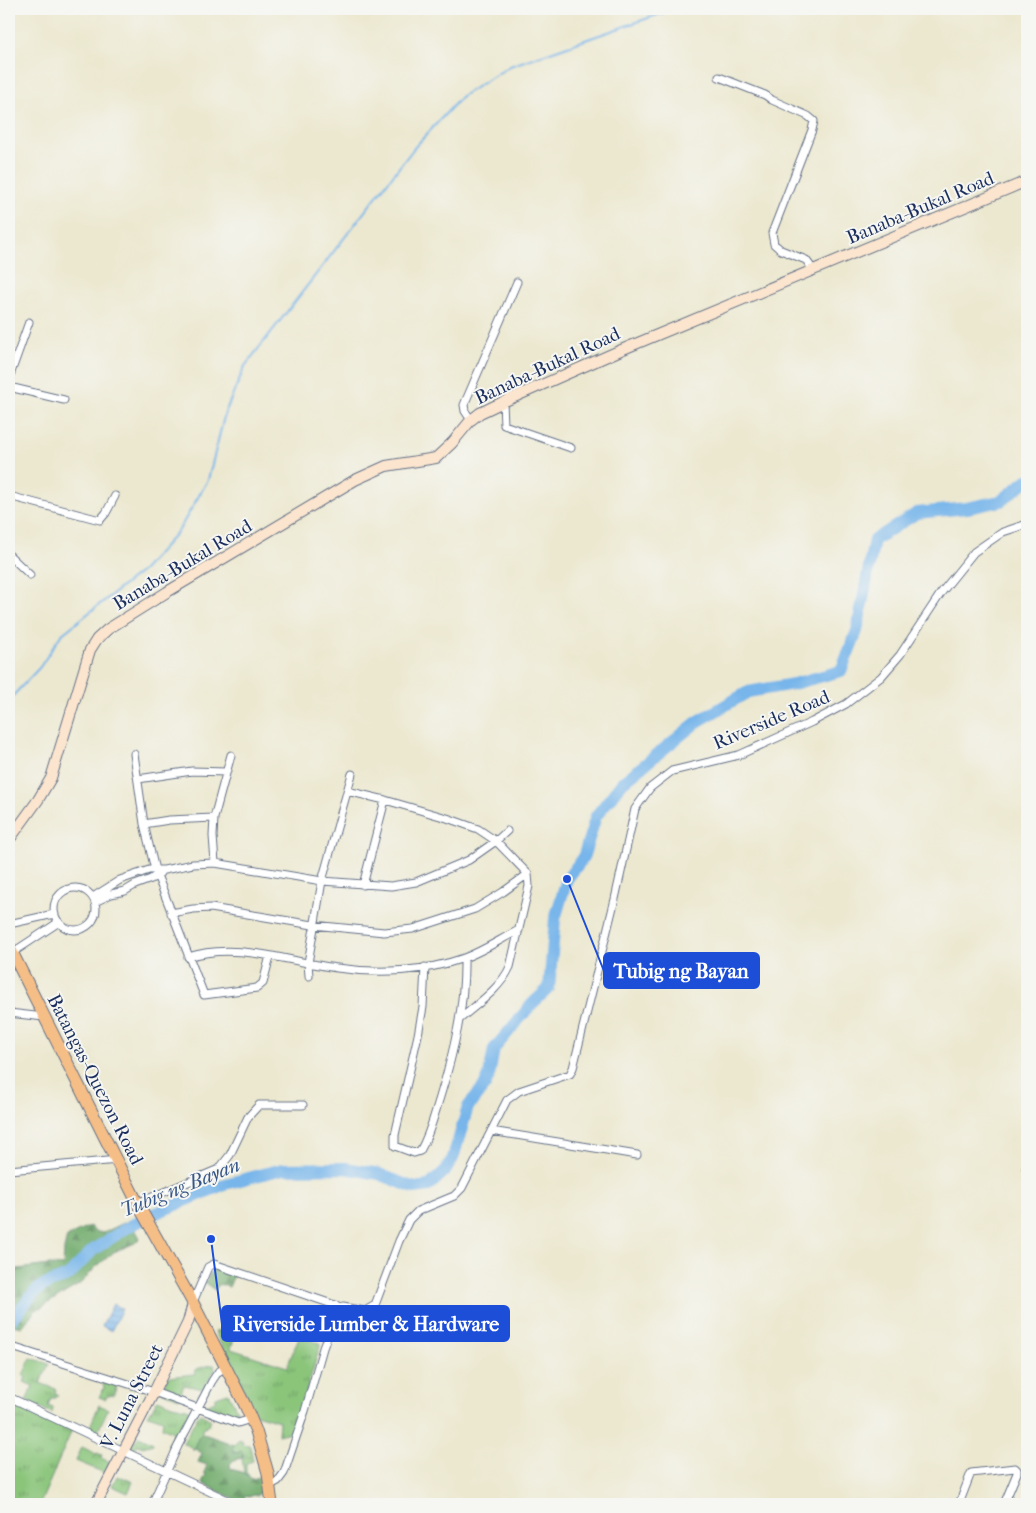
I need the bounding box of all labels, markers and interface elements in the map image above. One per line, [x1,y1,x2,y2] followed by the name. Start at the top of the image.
[843,167,998,249] street label: Banaba-Bukal Road
[471,322,624,409] street label: Banaba-Bukal Road
[109,514,256,615] street label: Banaba-Bukal Road
[710,685,833,754] street label: Riverside Road
[604,953,759,988] callout: Tubig ng Bayan
[612,960,749,983] text: Tubig ng Bayan
[42,990,148,1169] street label: Batangas-Quezon Road
[117,1153,243,1222] water label: Tubig ng Bayan
[222,1306,509,1341] callout: Riverside Lumber & Hardware
[233,1313,499,1336] text: Riverside Lumber & Hardware
[96,1340,168,1454] street label: V. Luna Street

